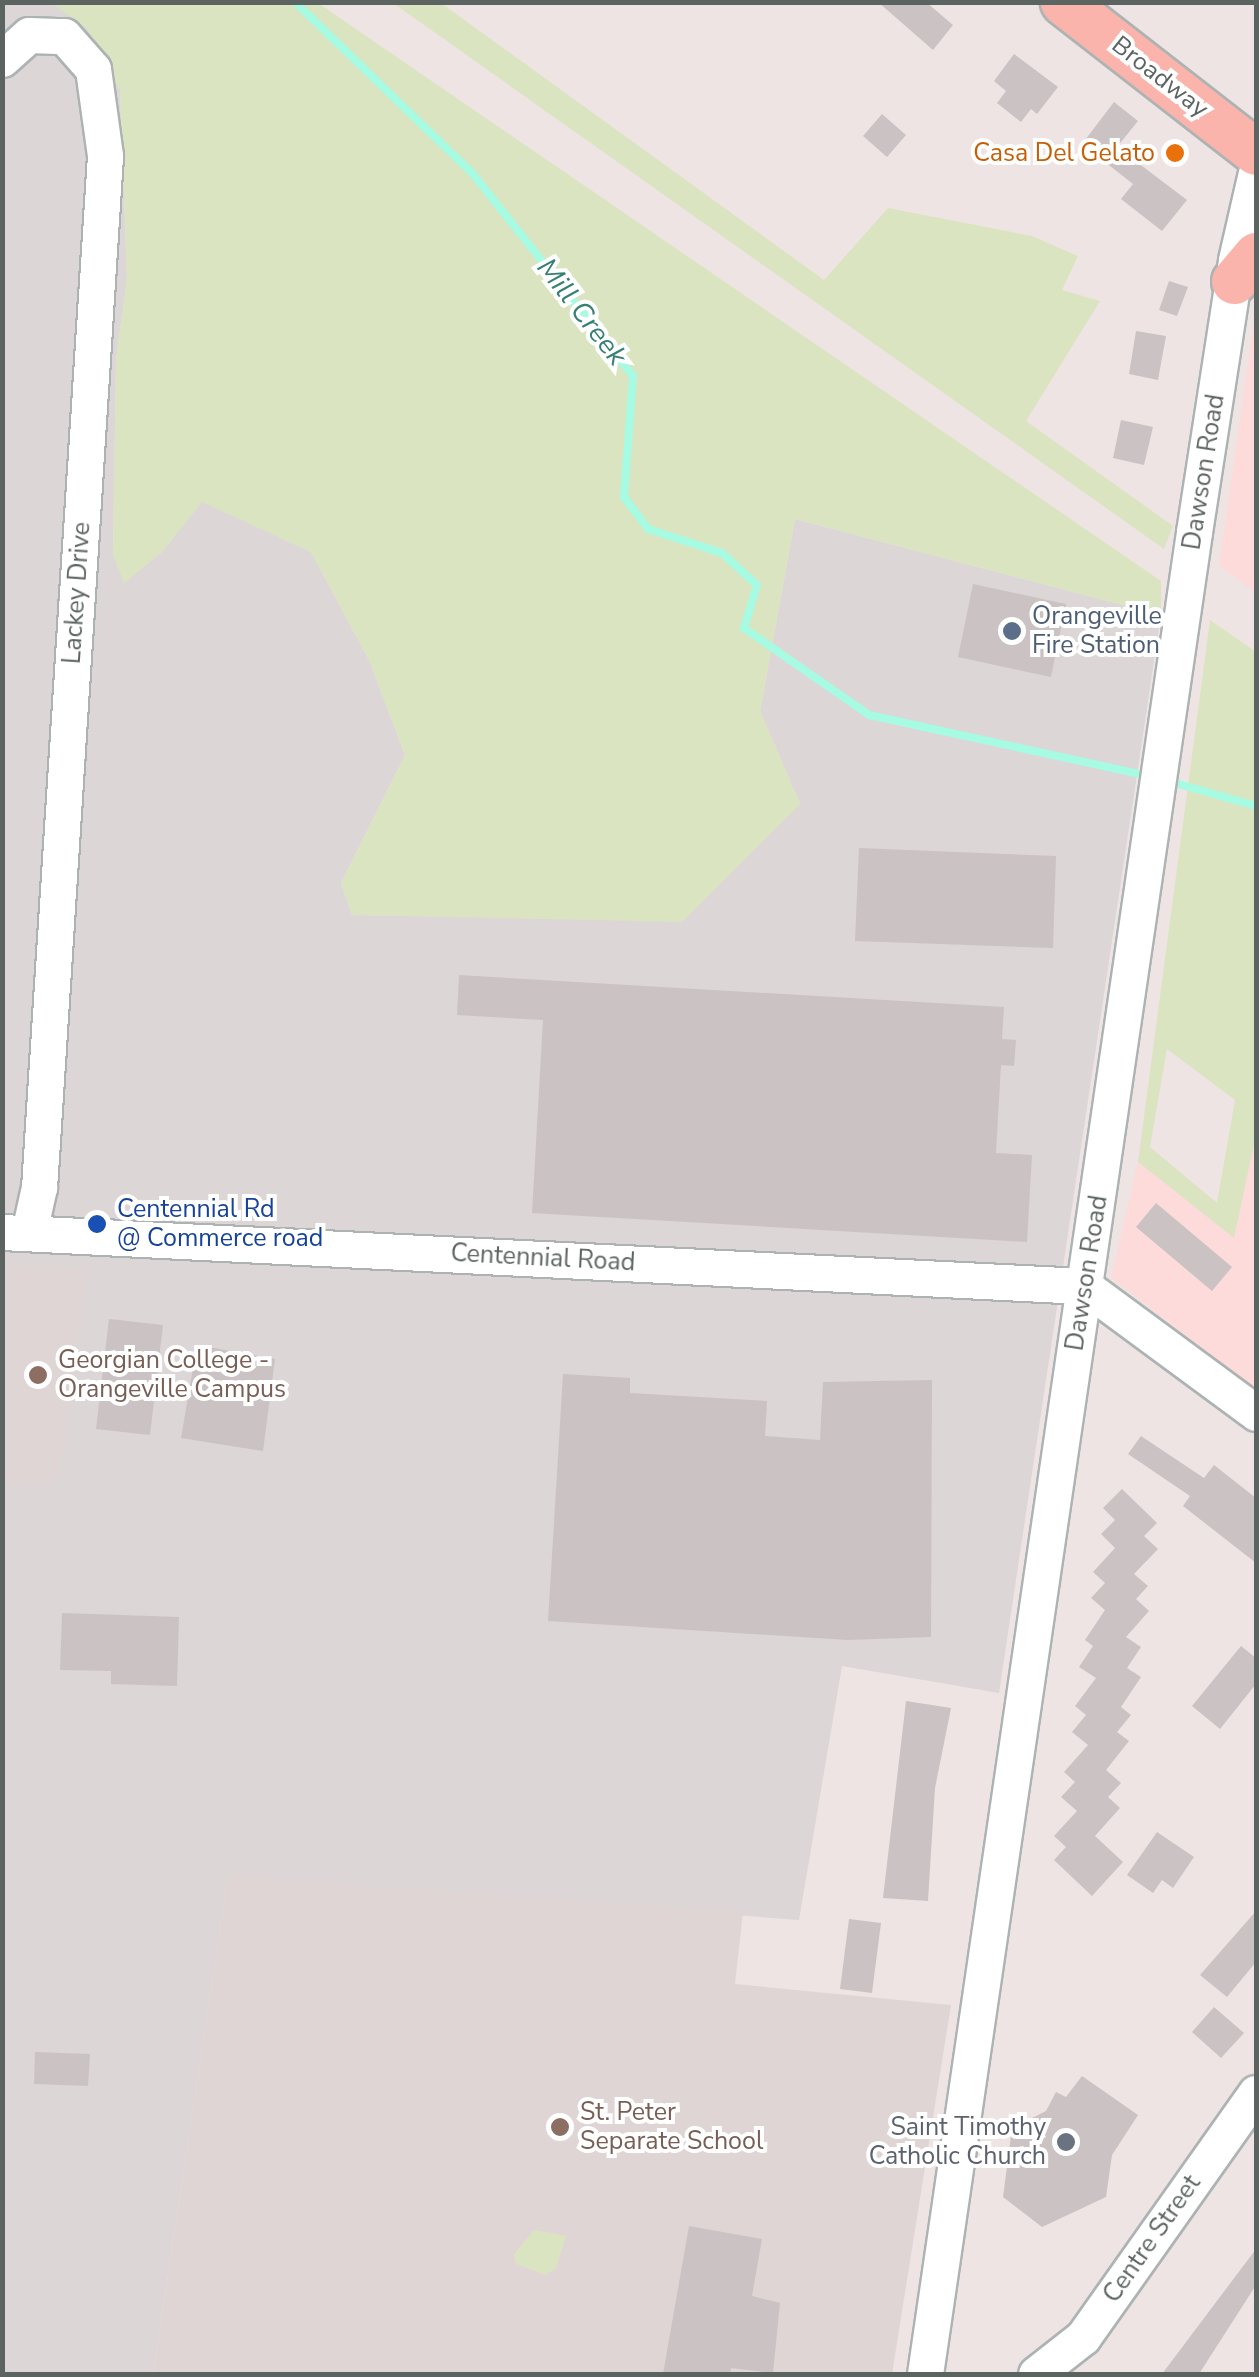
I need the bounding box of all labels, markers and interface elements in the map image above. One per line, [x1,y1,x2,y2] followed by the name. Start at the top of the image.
[1106,30,1214,124] street label: Broadway
[973,138,1155,168] place label: Casa Del Gelato
[1164,142,1186,164] marker: Casa Del Gelato
[530,252,634,372] water label: Mill Creek
[1177,392,1231,552] street label: Dawson Road
[57,521,97,665] street label: Lackey Drive
[1032,602,1162,661] place label: Orangeville Fire Station
[1001,620,1023,642] marker: Orangeville Fire Station
[1060,1193,1114,1353] street label: Dawson Road
[117,1195,323,1254] place label: Centennial Rd @ Commerce road
[86,1213,108,1235] marker: Centennial Rd @ Commerce road
[450,1238,636,1278] street label: Centennial Road
[58,1346,286,1405] place label: Georgian College - Orangeville Campus
[27,1364,49,1386] marker: Georgian College - Orangeville Campus
[580,2098,763,2157] place label: St. Peter Separate School
[869,2113,1046,2172] place label: Saint Timothy Catholic Church
[549,2116,571,2138] marker: St. Peter Separate School
[1055,2131,1077,2153] marker: Saint Timothy Catholic Church
[1097,2169,1207,2309] street label: Centre Street

